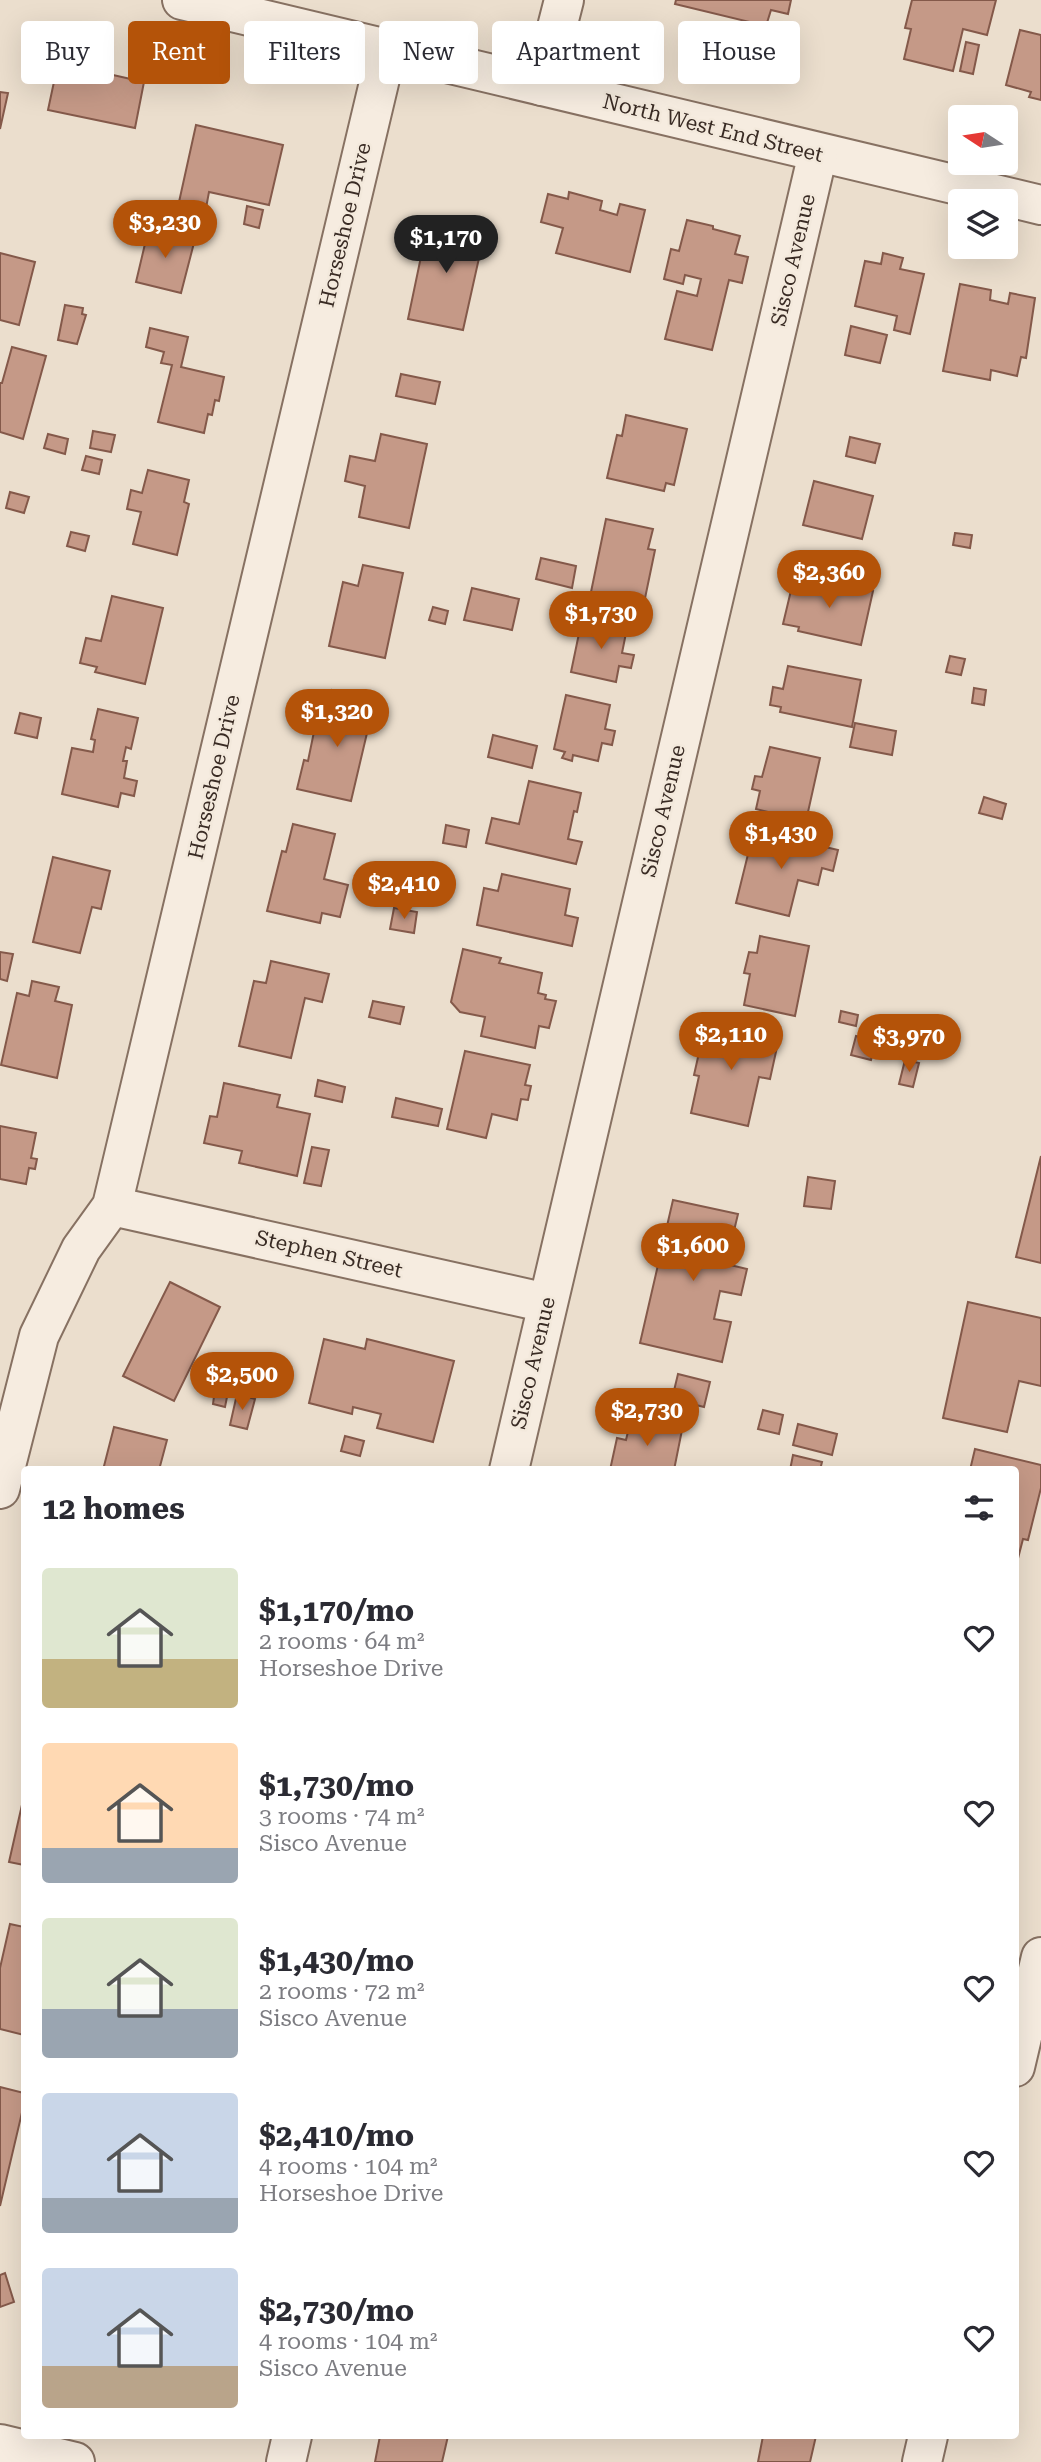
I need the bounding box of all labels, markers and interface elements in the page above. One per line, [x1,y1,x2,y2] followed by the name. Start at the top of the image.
[21,21,114,84] chip: Buy
[128,21,230,84] chip: Rent
[244,21,365,84] chip: Filters
[379,21,478,84] chip: New
[492,21,664,84] chip: Apartment
[678,21,800,84] chip: House
[600,89,826,167] street label: North West End Street
[948,105,1018,175] north arrow
[948,105,1018,259] map controls
[314,140,376,310] street label: Horseshoe Drive
[948,189,1018,259] button: layers
[766,192,820,328] street label: Sisco Avenue
[108,201,222,260] pin: $3,230
[129,209,201,236] text: $3,230
[389,216,503,275] pin: $1,170
[410,224,482,251] text: $1,170
[772,550,886,610] pin: $2,360
[793,559,865,586] text: $2,360
[544,592,658,651] pin: $1,730
[565,600,637,627] text: $1,730
[280,690,394,749] pin: $1,320
[183,692,245,862] street label: Horseshoe Drive
[301,698,373,725] text: $1,320
[636,743,690,879] street label: Sisco Avenue
[724,812,838,871] pin: $1,430
[745,820,817,847] text: $1,430
[347,862,461,921] pin: $2,410
[368,870,440,897] text: $2,410
[674,1012,788,1072] pin: $2,110
[852,1014,966,1074] pin: $3,970
[695,1021,767,1048] text: $2,110
[873,1023,945,1050] text: $3,970
[636,1224,750,1283] pin: $1,600
[253,1225,405,1283] street label: Stephen Street
[657,1232,729,1259] text: $1,600
[506,1295,560,1431] street label: Sisco Avenue
[185,1352,299,1412] pin: $2,500
[206,1361,278,1388] text: $2,500
[590,1388,704,1448] pin: $2,730
[611,1397,683,1424] text: $2,730
[960,1489,998,1527] icon: filters
[42,1491,185,1526] text: 12 homes
[259,1593,414,1628] text: $1,170/mo
[98,1596,182,1680] icon: home
[960,1619,998,1657] icon: heart
[259,1628,425,1655] text: 2 rooms · 64 m²
[259,1655,443,1682] text: Horseshoe Drive
[259,1768,414,1803] text: $1,730/mo
[98,1771,182,1855] icon: home
[960,1794,998,1832] icon: heart
[259,1803,425,1830] text: 3 rooms · 74 m²
[259,1830,407,1857] text: Sisco Avenue
[259,1943,414,1978] text: $1,430/mo
[98,1946,182,2030] icon: home
[960,1969,998,2007] icon: heart
[259,1978,425,2005] text: 2 rooms · 72 m²
[259,2005,407,2032] text: Sisco Avenue
[259,2118,414,2153] text: $2,410/mo
[98,2121,182,2205] icon: home
[960,2144,998,2182] icon: heart
[259,2153,437,2180] text: 4 rooms · 104 m²
[259,2180,443,2207] text: Horseshoe Drive
[259,2293,414,2328] text: $2,730/mo
[98,2296,182,2380] icon: home
[960,2319,998,2357] icon: heart
[259,2328,437,2355] text: 4 rooms · 104 m²
[259,2355,407,2382] text: Sisco Avenue

